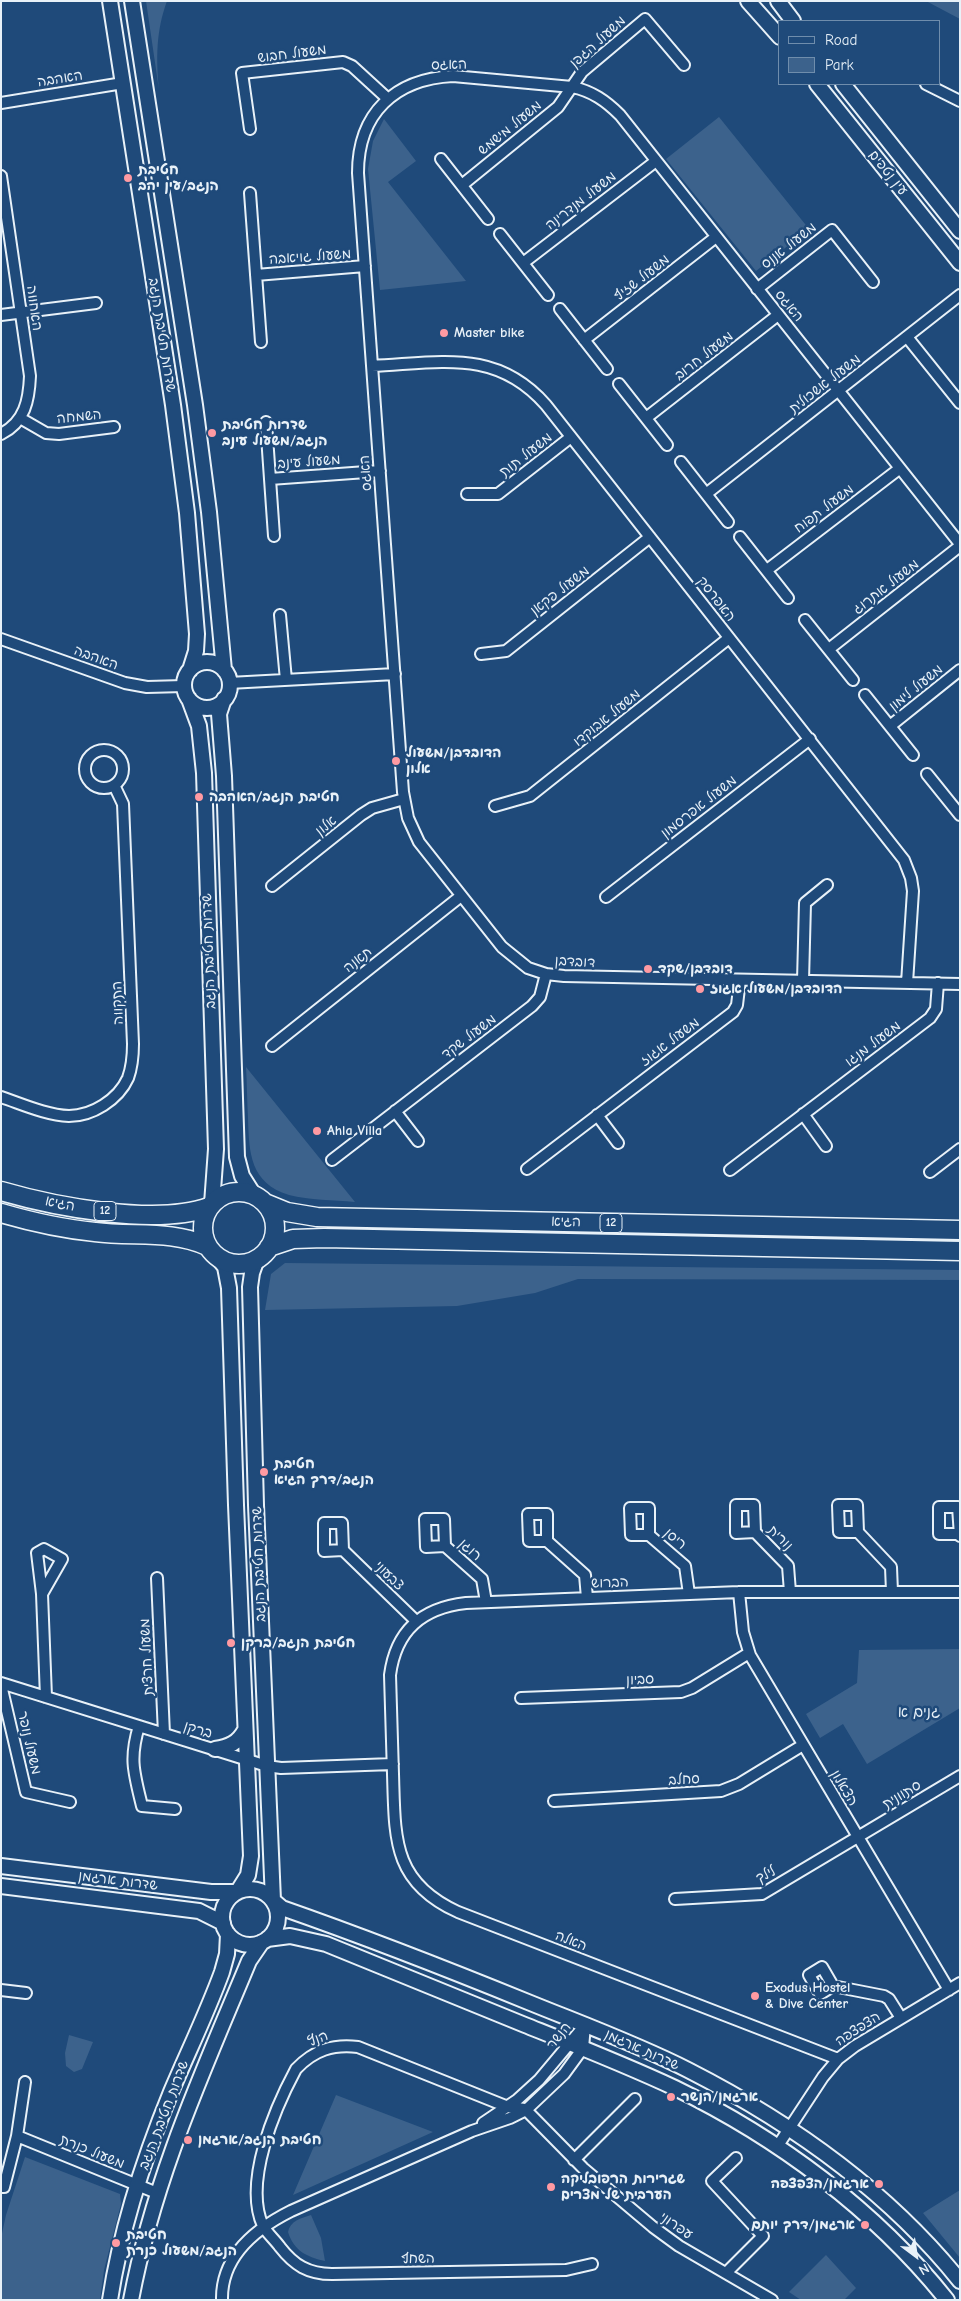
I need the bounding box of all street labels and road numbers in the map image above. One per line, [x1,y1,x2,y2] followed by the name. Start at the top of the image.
[567,13,629,71] street label: משעול הגפן
[257,41,327,67] street label: משעול חבוש
[431,56,467,74] street label: האגס
[36,67,84,91] street label: האהבה
[475,97,545,159] street label: משעול מישמש
[865,147,911,199] street label: עין נטפים
[542,168,620,234] street label: משעול מנדרינה
[758,219,820,273] street label: משעול אננס
[268,246,352,268] street label: משעול גויאבה
[611,251,673,305] street label: משעול שזיף
[145,277,179,393] street label: שדרות חטיבת הנגב
[22,284,46,332] street label: האחווה
[771,287,807,325] street label: האגס
[671,328,737,384] street label: משעול חרוב
[786,351,864,417] street label: משעול אשכולית
[56,406,102,428] street label: השמחה
[496,429,556,481] street label: משעול תות
[277,451,341,473] street label: משעול עינב
[356,454,376,492] street label: האגס
[791,481,857,537] street label: משעול תפוח
[850,556,922,618] street label: משעול אתרוג
[527,563,593,619] street label: משעול פקאן
[693,573,739,625] street label: האפרסק
[72,642,120,674] street label: האהבה
[886,661,946,715] street label: משעול לימון
[570,686,644,750] street label: משעול אבוקדו
[658,772,740,842] street label: משעול אפרסמון
[312,812,340,840] street label: אלון
[199,893,219,1009] street label: שדרות חטיבת הנגב
[340,944,376,976] street label: תאנה
[554,953,596,971] street label: דובדבן
[109,981,127,1025] street label: התקווה
[438,1011,500,1063] street label: משעול שקד
[637,1014,703,1070] street label: משעול אגוז
[842,1018,904,1070] street label: משעול מנגו
[44,1193,76,1215] street label: הגיא
[94,1202,116,1220] road number: 12
[551,1213,581,1231] street label: הגיא
[600,1214,622,1232] road number: 12
[249,1506,269,1622] street label: שדרות חטיבת הנגב
[764,1522,796,1554] street label: נורית
[660,1525,690,1553] street label: ריסן
[455,1535,485,1565] street label: רוגן
[371,1558,407,1594] street label: צבעוני
[591,1574,629,1592] street label: הברוש
[137,1618,157,1696] street label: משעול חרצית
[626,1671,654,1689] street label: סביון
[14,1710,44,1776] street label: משעול נופר
[182,1718,214,1742] street label: ברקן
[827,1767,861,1809] street label: הצאלון
[668,1771,700,1789] street label: סחלב
[880,1777,924,1813] street label: סתוונית
[753,1863,779,1887] street label: לילך
[77,1868,159,1894] street label: שדרות ארגמן
[553,1927,589,1955] street label: האלה
[832,2008,884,2050] street label: הצפצפה
[543,2019,575,2053] street label: הנשר
[602,2026,682,2074] street label: שדרות ארגמן
[305,2027,331,2051] street label: הנץ
[135,2058,193,2172] street label: שדרות חטיבת הנגב
[57,2131,127,2173] street label: משעול כנרת
[656,2209,696,2243] street label: עפרוני
[401,2250,435,2268] street label: השחף

